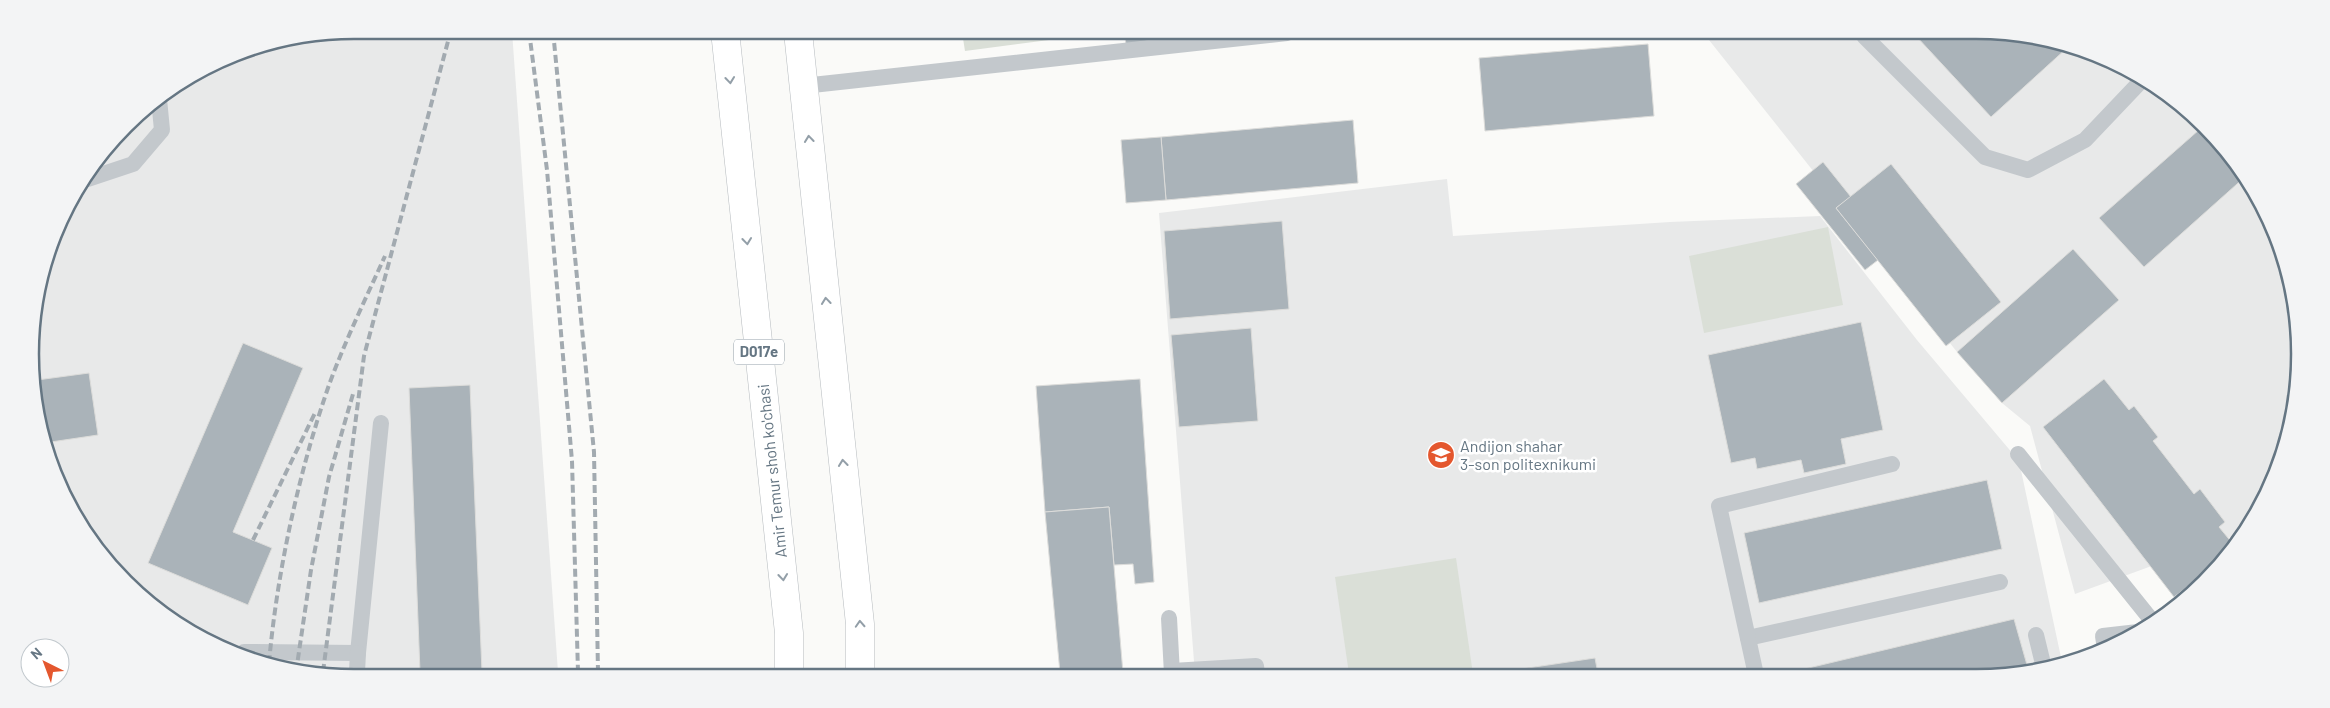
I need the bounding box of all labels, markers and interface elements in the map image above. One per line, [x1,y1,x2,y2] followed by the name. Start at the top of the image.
[724,76,735,84] one-way arrow
[804,135,815,143] one-way arrow
[741,238,752,246] one-way arrow
[821,297,832,305] one-way arrow
[734,340,784,364] road number: D017e
[753,383,790,559] street label: Amir Temur shoh ko'chasi
[1460,436,1596,473] place label: Andijon shahar 3-son politexnikumi
[1426,440,1456,470] school or university icon: Andijon shahar 3-son politexnikumi
[838,458,849,466] one-way arrow
[777,573,788,581] one-way arrow
[854,620,865,628] one-way arrow
[20,638,70,688] north arrow
[27,644,45,662] text: N

